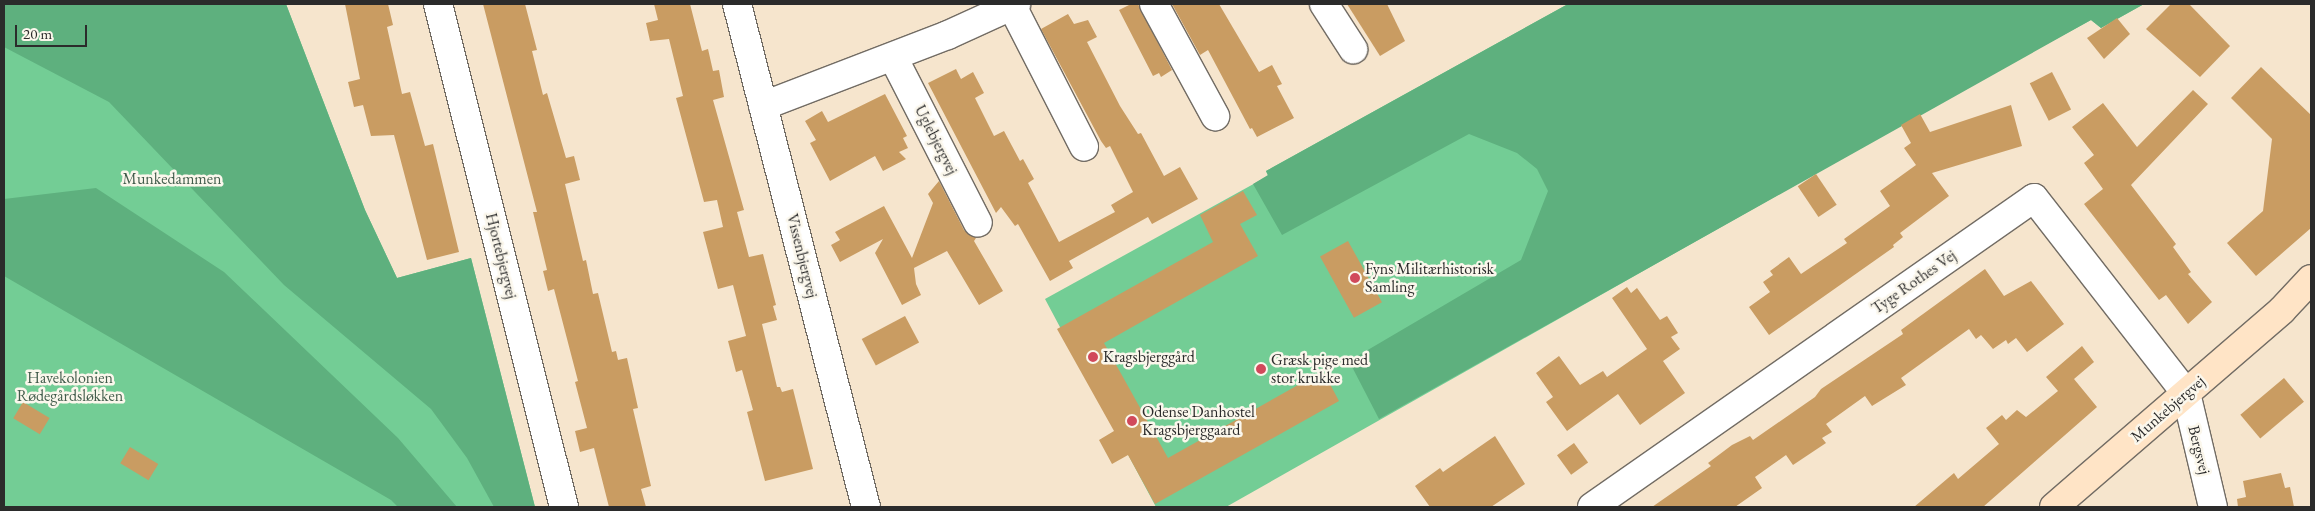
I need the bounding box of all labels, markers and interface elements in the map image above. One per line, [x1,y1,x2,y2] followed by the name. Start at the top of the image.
[18,15,90,47] scale bar
[23,24,52,43] text: 20 m
[910,102,962,178] street label: Uglebjergvej
[123,169,221,189] park label: Munkedammen
[481,211,521,301] street label: Hjortebjergvej
[782,212,822,300] street label: Vissenbjergvej
[1868,246,1960,318] street label: Tyge Rothes Vej
[1365,259,1494,297] place label: Fyns Militærhistorisk Samling
[1349,272,1361,284] marker: Fyns Militærhistorisk Samling
[1103,347,1195,367] place label: Kragsbjerggård
[1271,350,1368,388] place label: Græsk pige med stor krukke
[1087,351,1099,363] marker: Kragsbjerggård
[1255,363,1267,375] marker: Græsk pige med stor krukke
[17,368,123,406] park label: Havekolonien Rødegårdsløkken
[2127,372,2209,446] street label: Munkebjergvej
[1142,402,1255,440] place label: Odense Danhostel Kragsbjerggaard
[1126,415,1138,427] marker: Odense Danhostel Kragsbjerggaard
[2184,424,2214,476] street label: Bergsvej

